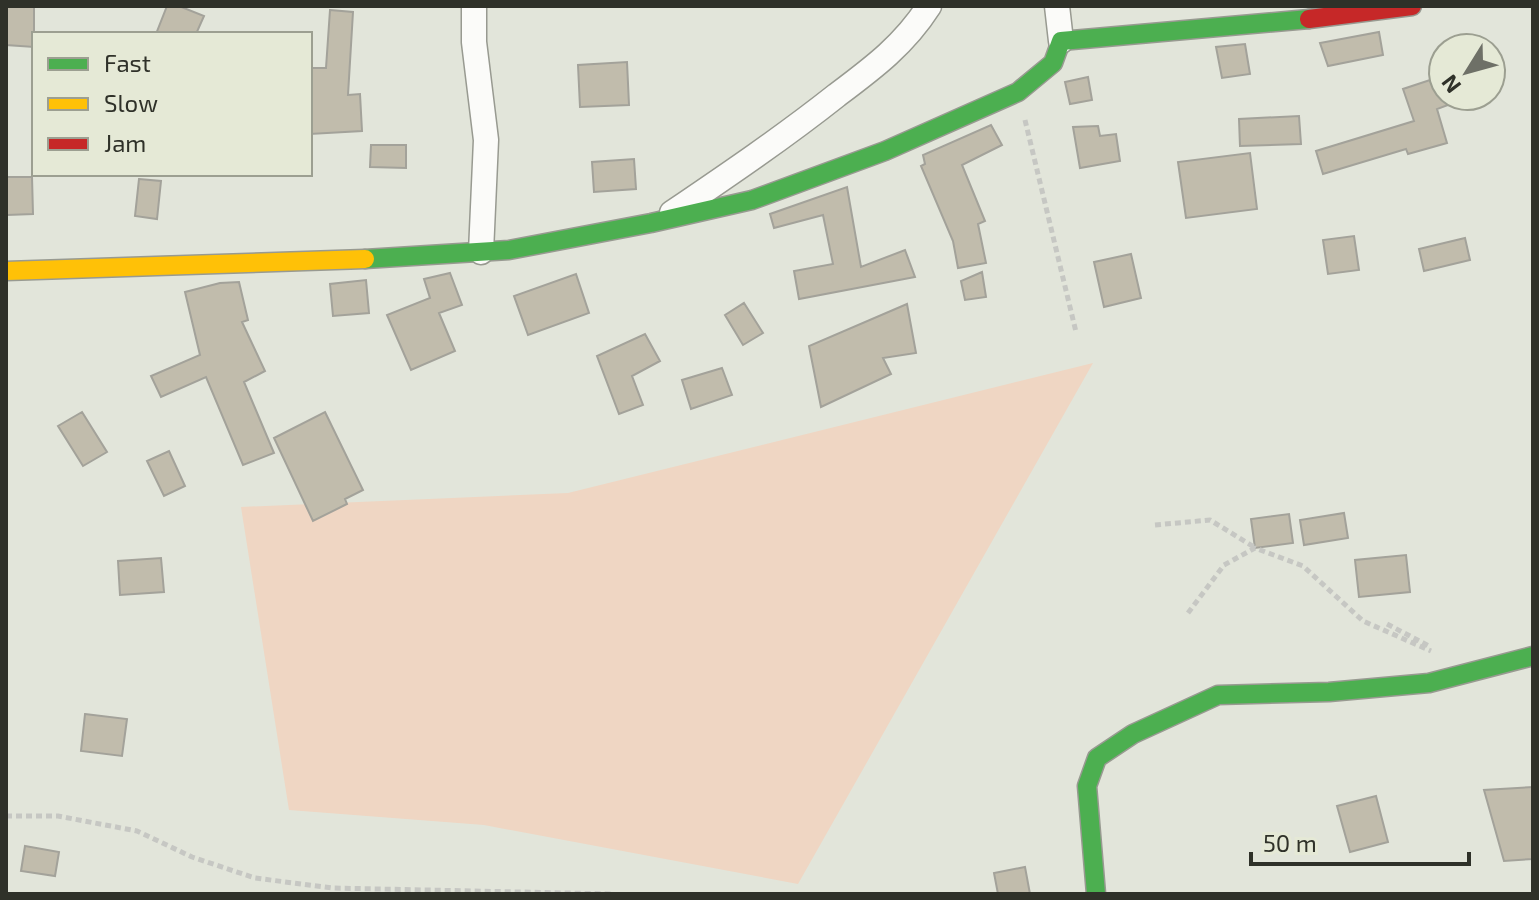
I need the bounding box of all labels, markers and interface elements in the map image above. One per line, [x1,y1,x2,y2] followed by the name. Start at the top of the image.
[32,32,312,176] legend
[1427,32,1507,112] north arrow
[104,48,151,77] text: Fast
[1435,70,1465,99] text: N
[104,88,158,117] text: Slow
[104,128,146,157] text: Jam
[1251,816,1469,866] scale bar
[1263,828,1317,857] text: 50 m

